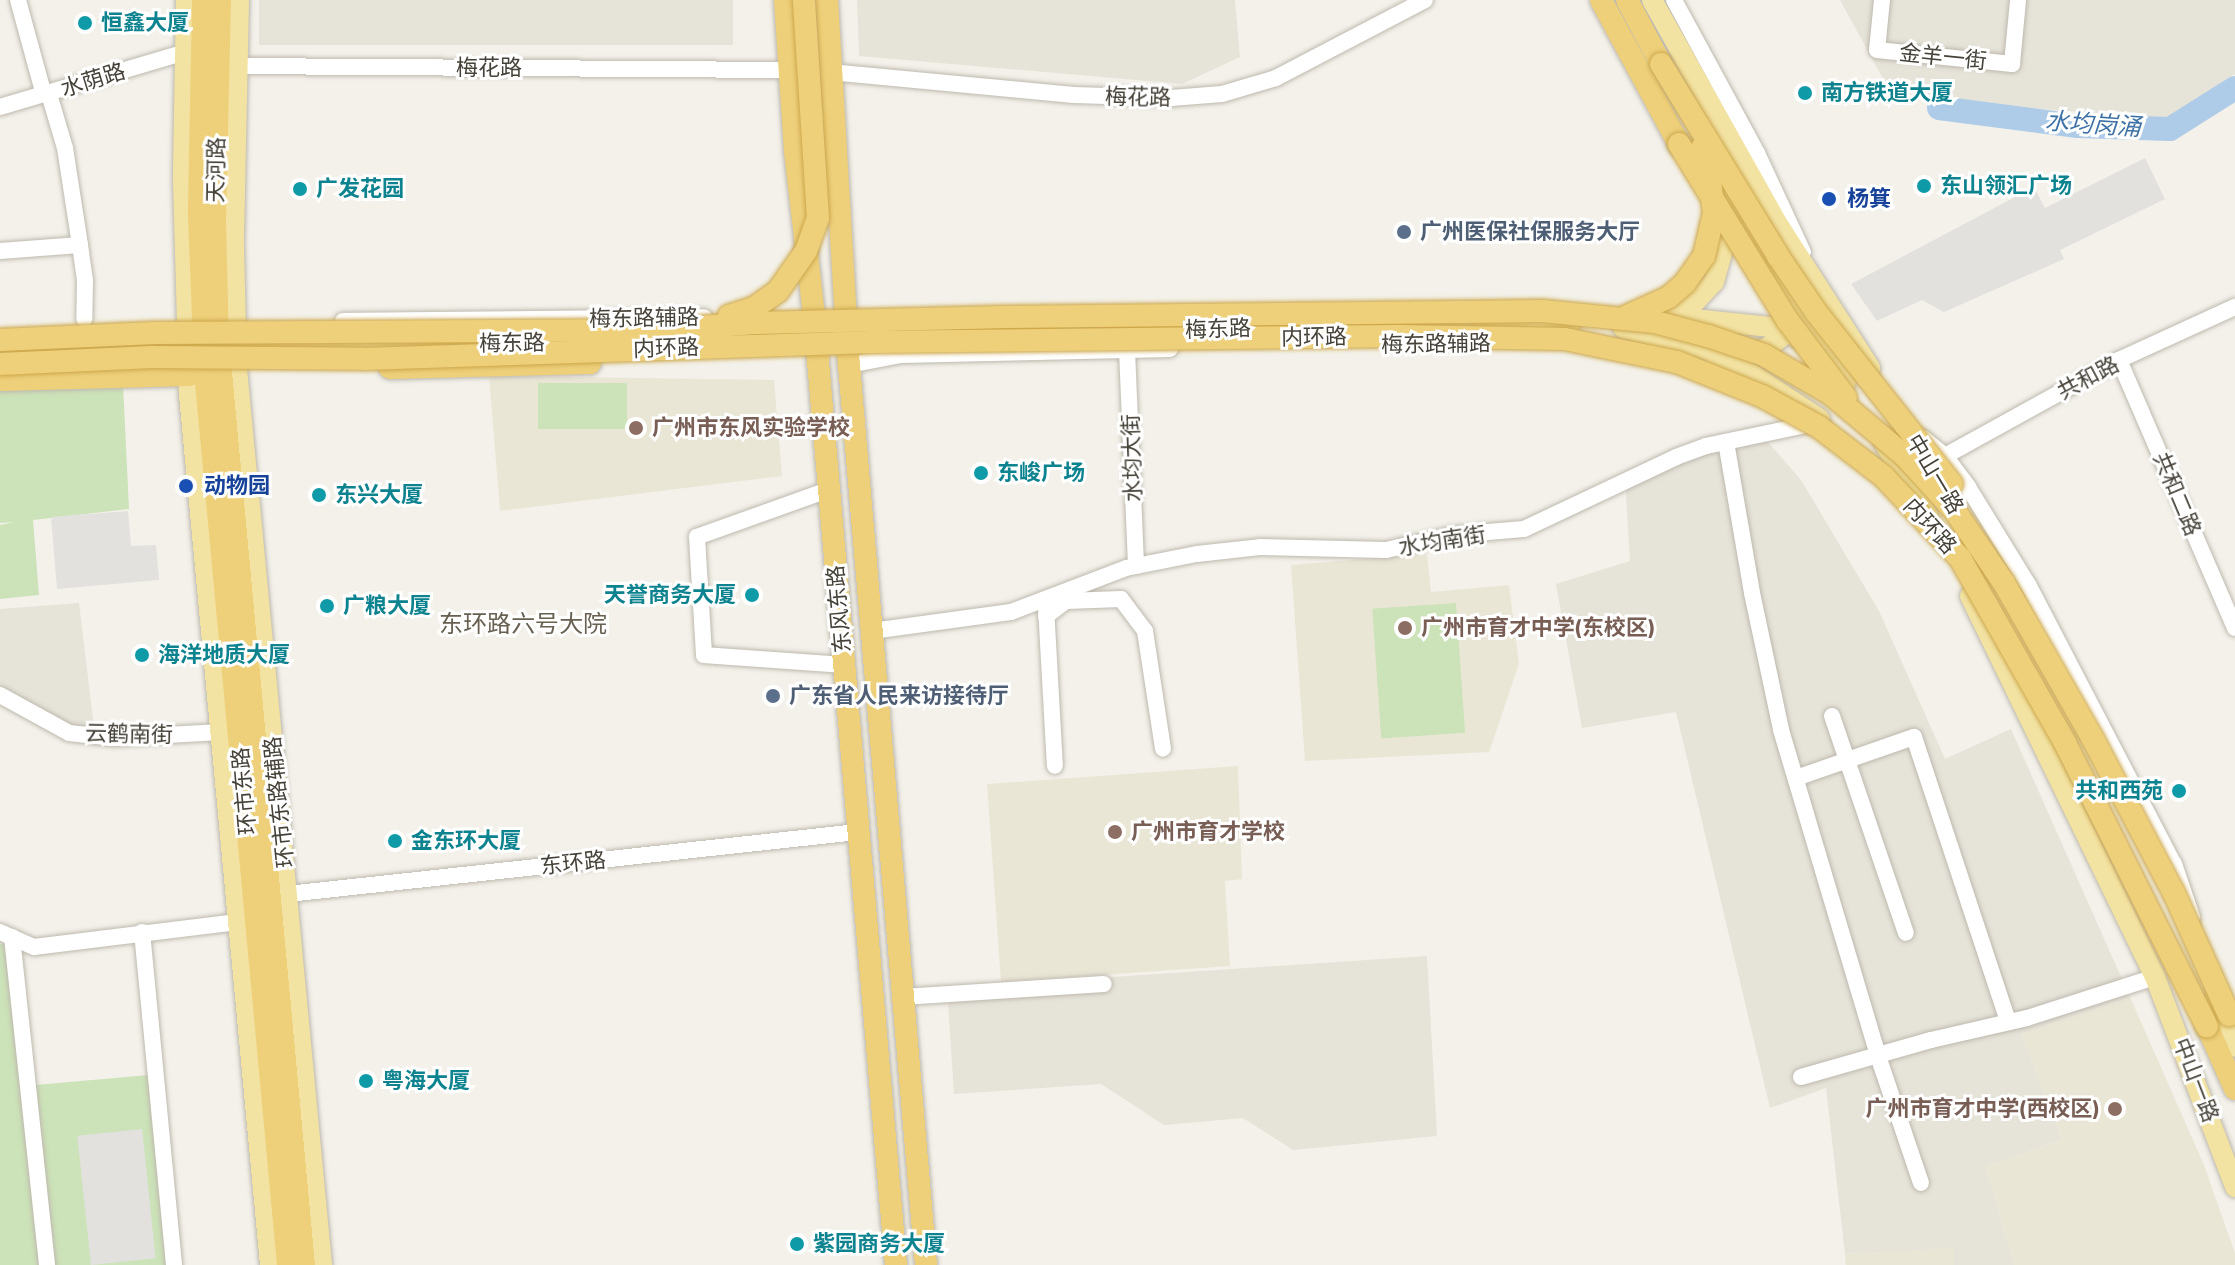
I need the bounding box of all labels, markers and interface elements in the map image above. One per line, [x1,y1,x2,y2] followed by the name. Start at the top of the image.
[101,10,189,36] place label: 恒鑫大厦
[76,14,94,32] marker: 恒鑫大厦
[1898,39,1988,75] street label: 金羊一街
[456,55,522,81] street label: 梅花路
[58,58,128,102] street label: 水荫路
[1821,80,1953,106] place label: 南方铁道大厦
[1105,83,1171,111] street label: 梅花路
[1796,84,1814,102] marker: 南方铁道大厦
[2044,106,2142,142] water label: 水均岗涌
[202,137,230,203] street label: 天河路
[1940,173,2072,199] place label: 东山领汇广场
[316,176,404,202] place label: 广发花园
[1915,177,1933,195] marker: 东山领汇广场
[291,180,309,198] marker: 广发花园
[1847,186,1891,212] place label: 杨箕
[1818,188,1840,210] marker: 杨箕
[1420,219,1640,245] place label: 广州医保社保服务大厅
[1395,223,1413,241] marker: 广州医保社保服务大厅
[589,304,699,332] street label: 梅东路辅路
[1185,315,1251,343] street label: 梅东路
[1281,323,1347,351] street label: 内环路
[479,329,545,357] street label: 梅东路
[1381,330,1491,358] street label: 梅东路辅路
[633,334,699,362] street label: 内环路
[2053,351,2123,405] street label: 共和路
[1117,414,1147,502] street label: 水均大街
[652,415,850,441] place label: 广州市东风实验学校
[627,419,645,437] marker: 广州市东风实验学校
[1901,429,1969,519] street label: 中山一路
[2148,448,2206,540] street label: 共和二路
[997,460,1085,486] place label: 东峻广场
[972,464,990,482] marker: 东峻广场
[204,473,270,499] place label: 动物园
[175,475,197,497] marker: 动物园
[335,482,423,508] place label: 东兴大厦
[310,486,328,504] marker: 东兴大厦
[1898,493,1962,559] street label: 内环路
[1396,521,1488,561] street label: 水均南街
[822,564,856,654] street label: 东风东路
[604,582,736,608] place label: 天誉商务大厦
[743,586,761,604] marker: 天誉商务大厦
[343,593,431,619] place label: 广粮大厦
[318,597,336,615] marker: 广粮大厦
[439,610,607,638] district label: 东环路六号大院
[1421,615,1655,641] place label: 广州市育才中学(东校区)
[1396,619,1414,637] marker: 广州市育才中学(东校区)
[158,642,290,668] place label: 海洋地质大厦
[133,646,151,664] marker: 海洋地质大厦
[789,683,1009,709] place label: 广东省人民来访接待厅
[764,687,782,705] marker: 广东省人民来访接待厅
[85,720,173,748] street label: 云鹤南街
[259,735,299,869] street label: 环市东路辅路
[227,746,261,836] street label: 环市东路
[2075,778,2163,804] place label: 共和西苑
[2170,782,2188,800] marker: 共和西苑
[1131,819,1285,845] place label: 广州市育才学校
[1106,823,1124,841] marker: 广州市育才学校
[411,828,521,854] place label: 金东环大厦
[386,832,404,850] marker: 金东环大厦
[539,846,607,880] street label: 东环路
[2168,1034,2224,1126] street label: 中山一路
[382,1068,470,1094] place label: 粤海大厦
[357,1072,375,1090] marker: 粤海大厦
[1865,1096,2099,1122] place label: 广州市育才中学(西校区)
[2106,1100,2124,1118] marker: 广州市育才中学(西校区)
[813,1231,945,1257] place label: 紫园商务大厦
[788,1235,806,1253] marker: 紫园商务大厦

